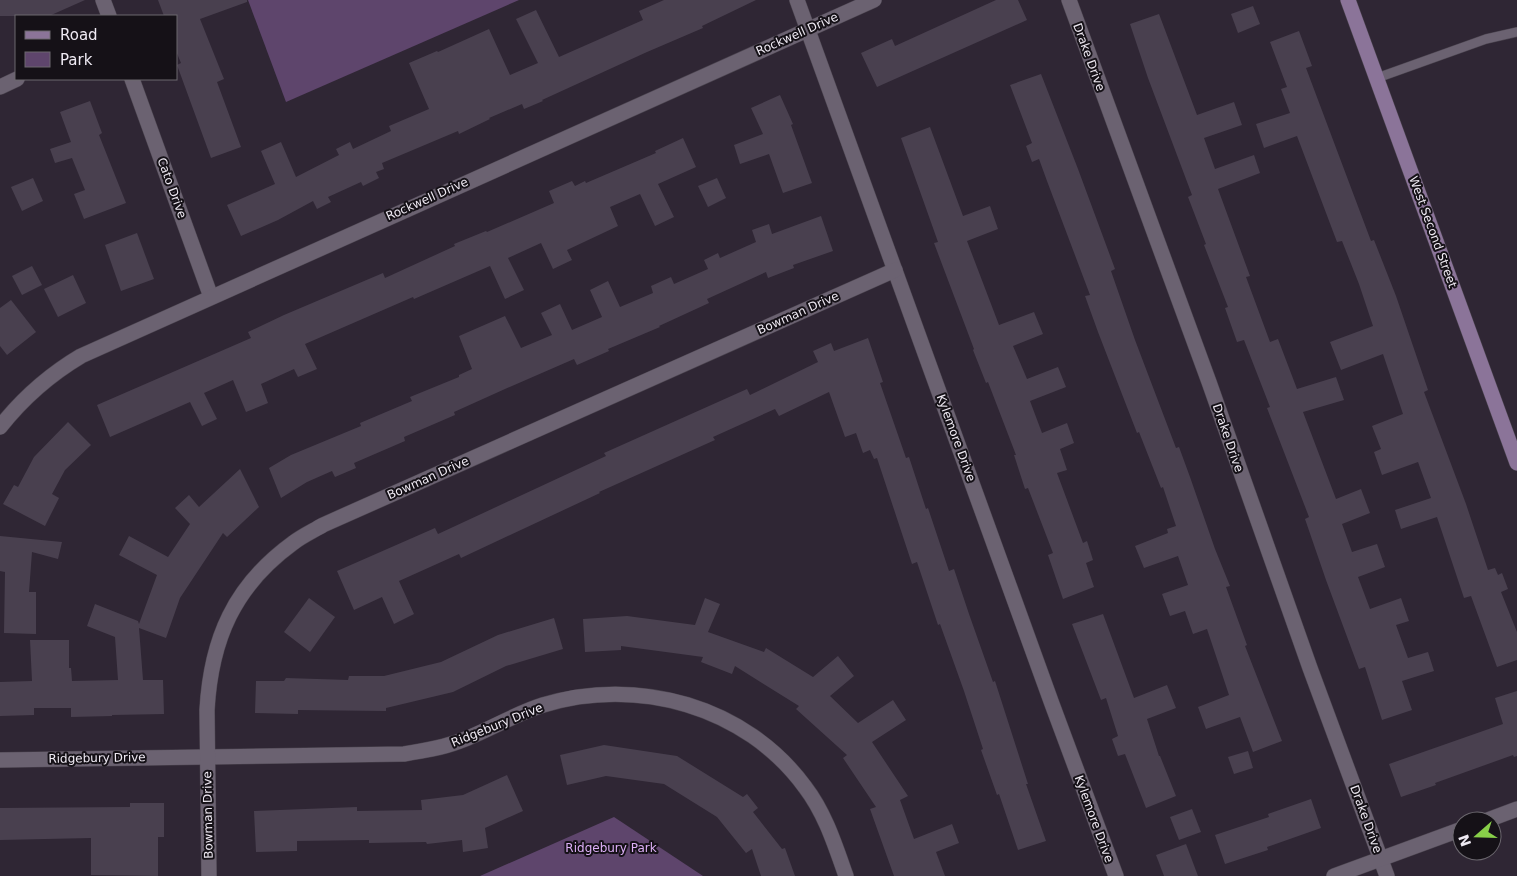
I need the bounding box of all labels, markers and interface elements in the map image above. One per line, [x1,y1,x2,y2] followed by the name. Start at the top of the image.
[754,10,840,58] street label: Rockwell Drive
[15,15,178,80] legend
[1070,21,1108,93] street label: Drake Drive
[60,26,98,44] text: Road
[60,51,93,69] text: Park
[155,156,189,220] street label: Cato Drive
[1406,174,1460,290] street label: West Second Street
[384,175,470,223] street label: Rockwell Drive
[755,289,841,337] street label: Bowman Drive
[934,393,978,483] street label: Kylemore Drive
[1210,402,1246,474] street label: Drake Drive
[385,454,471,502] street label: Bowman Drive
[449,700,545,750] street label: Ridgebury Drive
[48,750,146,766] street label: Ridgebury Drive
[200,771,216,859] street label: Bowman Drive
[1072,774,1116,864] street label: Kylemore Drive
[1347,783,1385,855] street label: Drake Drive
[1452,811,1502,861] north arrow
[1455,832,1474,849] text: N
[565,841,657,855] park label: Ridgebury Park

